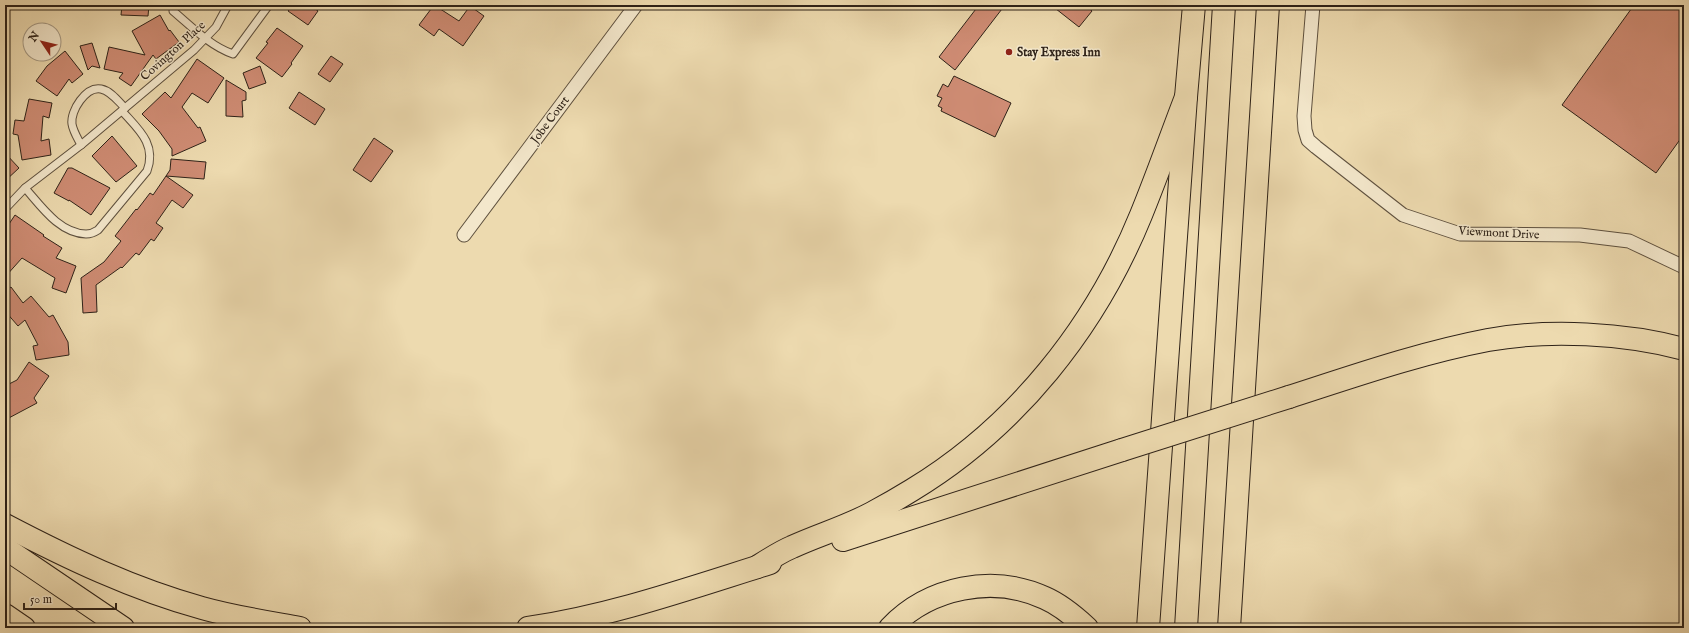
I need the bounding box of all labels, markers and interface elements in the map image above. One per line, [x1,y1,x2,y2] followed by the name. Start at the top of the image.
[138,18,209,84] street label: Covington Place
[22,22,62,62] north arrow
[26,29,43,46] text: N
[1017,45,1101,61] place label: Stay Express Inn
[1004,47,1014,57] marker: Stay Express Inn
[526,93,573,149] street label: Jobe Court
[1457,223,1540,243] street label: Viewmont Drive
[24,585,116,611] scale bar
[30,592,52,607] text: 50 m

